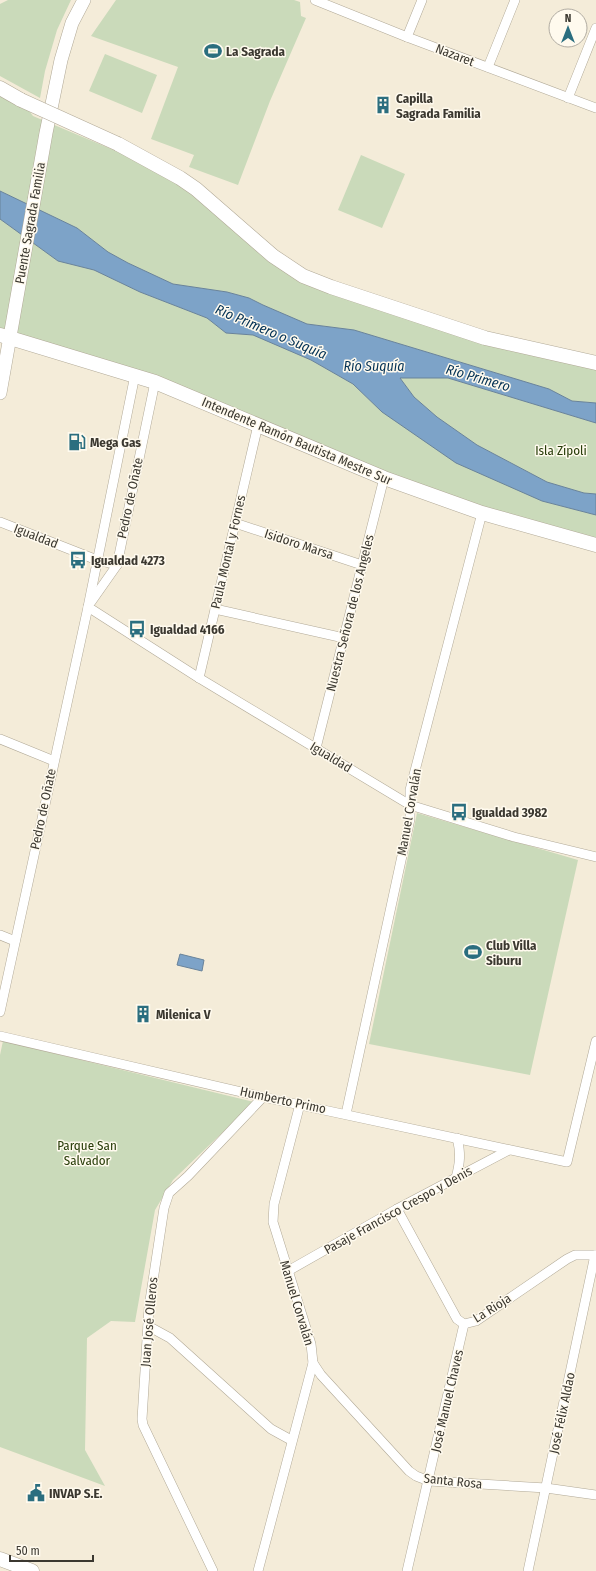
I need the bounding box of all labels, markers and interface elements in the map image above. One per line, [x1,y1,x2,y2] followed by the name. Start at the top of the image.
[548,8,588,48] north arrow
[565,12,571,25] text: N
[203,41,223,61] sports icon: La Sagrada
[433,41,477,70] street label: Nazaret
[226,44,286,59] place label: La Sagrada
[396,91,481,121] place label: Capilla Sagrada Familia
[373,95,393,115] building icon: Capilla Sagrada Familia
[12,161,48,285] street label: Puente Sagrada Familia
[213,301,329,363] water label: Río Primero o Suquía
[343,358,405,375] water label: Río Suquía
[444,361,512,395] water label: Río Primero
[200,394,395,488] street label: Intendente Ramón Bautista Mestre Sur
[67,432,87,452] fuel station icon: Mega Gas
[90,435,141,450] place label: Mega Gas
[535,443,587,458] park label: Isla Zípoli
[114,456,146,540] street label: Pedro de Oñate
[208,493,248,610] street label: Paula Montal y Fornes
[12,521,60,551] street label: Igualdad
[262,526,336,562] street label: Isidoro Marsa
[323,533,377,693] street label: Nuestra Señora de los Angeles
[68,550,88,570] bus stop icon: Igualdad 4273
[91,553,165,568] place label: Igualdad 4273
[127,619,147,639] bus stop icon: Igualdad 4166
[150,622,225,637] place label: Igualdad 4166
[307,739,355,775] street label: Igualdad
[27,767,59,851] street label: Pedro de Oñate
[394,767,424,857] street label: Manuel Corvalán
[449,802,469,822] bus stop icon: Igualdad 3982
[472,805,547,820] place label: Igualdad 3982
[486,938,537,968] place label: Club Villa Siburu
[463,942,483,962] sports icon: Club Villa Siburu
[133,1004,153,1024] building icon: Milenica V
[156,1007,211,1022] place label: Milenica V
[239,1084,328,1116] street label: Humberto Primo
[57,1138,117,1168] park label: Parque San Salvador
[321,1163,475,1257] street label: Pasaje Francisco Crespo y Denis
[277,1259,317,1347] street label: Manuel Corvalán
[138,1276,160,1367] street label: Juan José Olleros
[470,1291,514,1325] street label: La Rioja
[428,1348,466,1454] street label: José Manuel Chaves
[546,1371,578,1455] street label: José Félix Aldao
[423,1470,483,1492] street label: Santa Rosa
[26,1483,46,1503] public building icon: INVAP S.E.
[49,1486,103,1501] place label: INVAP S.E.
[10,1537,93,1563] scale bar
[16,1544,40,1558] text: 50 m

